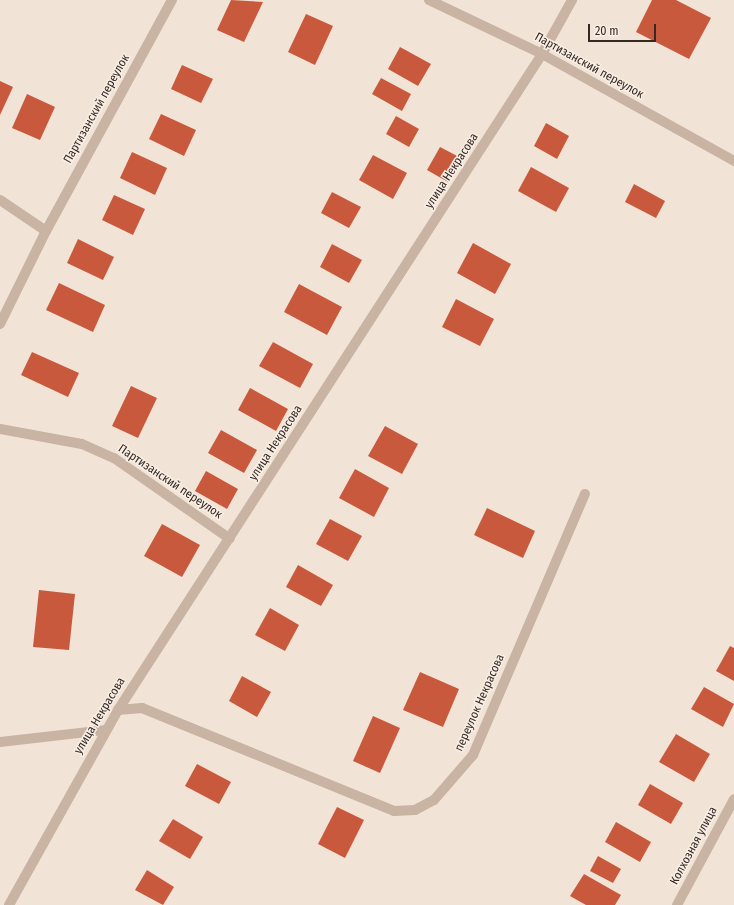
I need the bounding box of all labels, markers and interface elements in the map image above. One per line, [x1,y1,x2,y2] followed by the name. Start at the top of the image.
[590,16,658,42] scale bar
[595,24,619,38] text: 20 m
[532,30,646,102] street label: Партизанский переулок
[61,52,133,166] street label: Партизанский переулок
[422,131,482,211] street label: улица Некрасова
[246,403,306,483] street label: улица Некрасова
[115,442,225,522] street label: Партизанский переулок
[452,652,508,754] street label: переулок Некрасова
[71,675,129,757] street label: улица Некрасова
[667,805,721,887] street label: Колхозная улица

